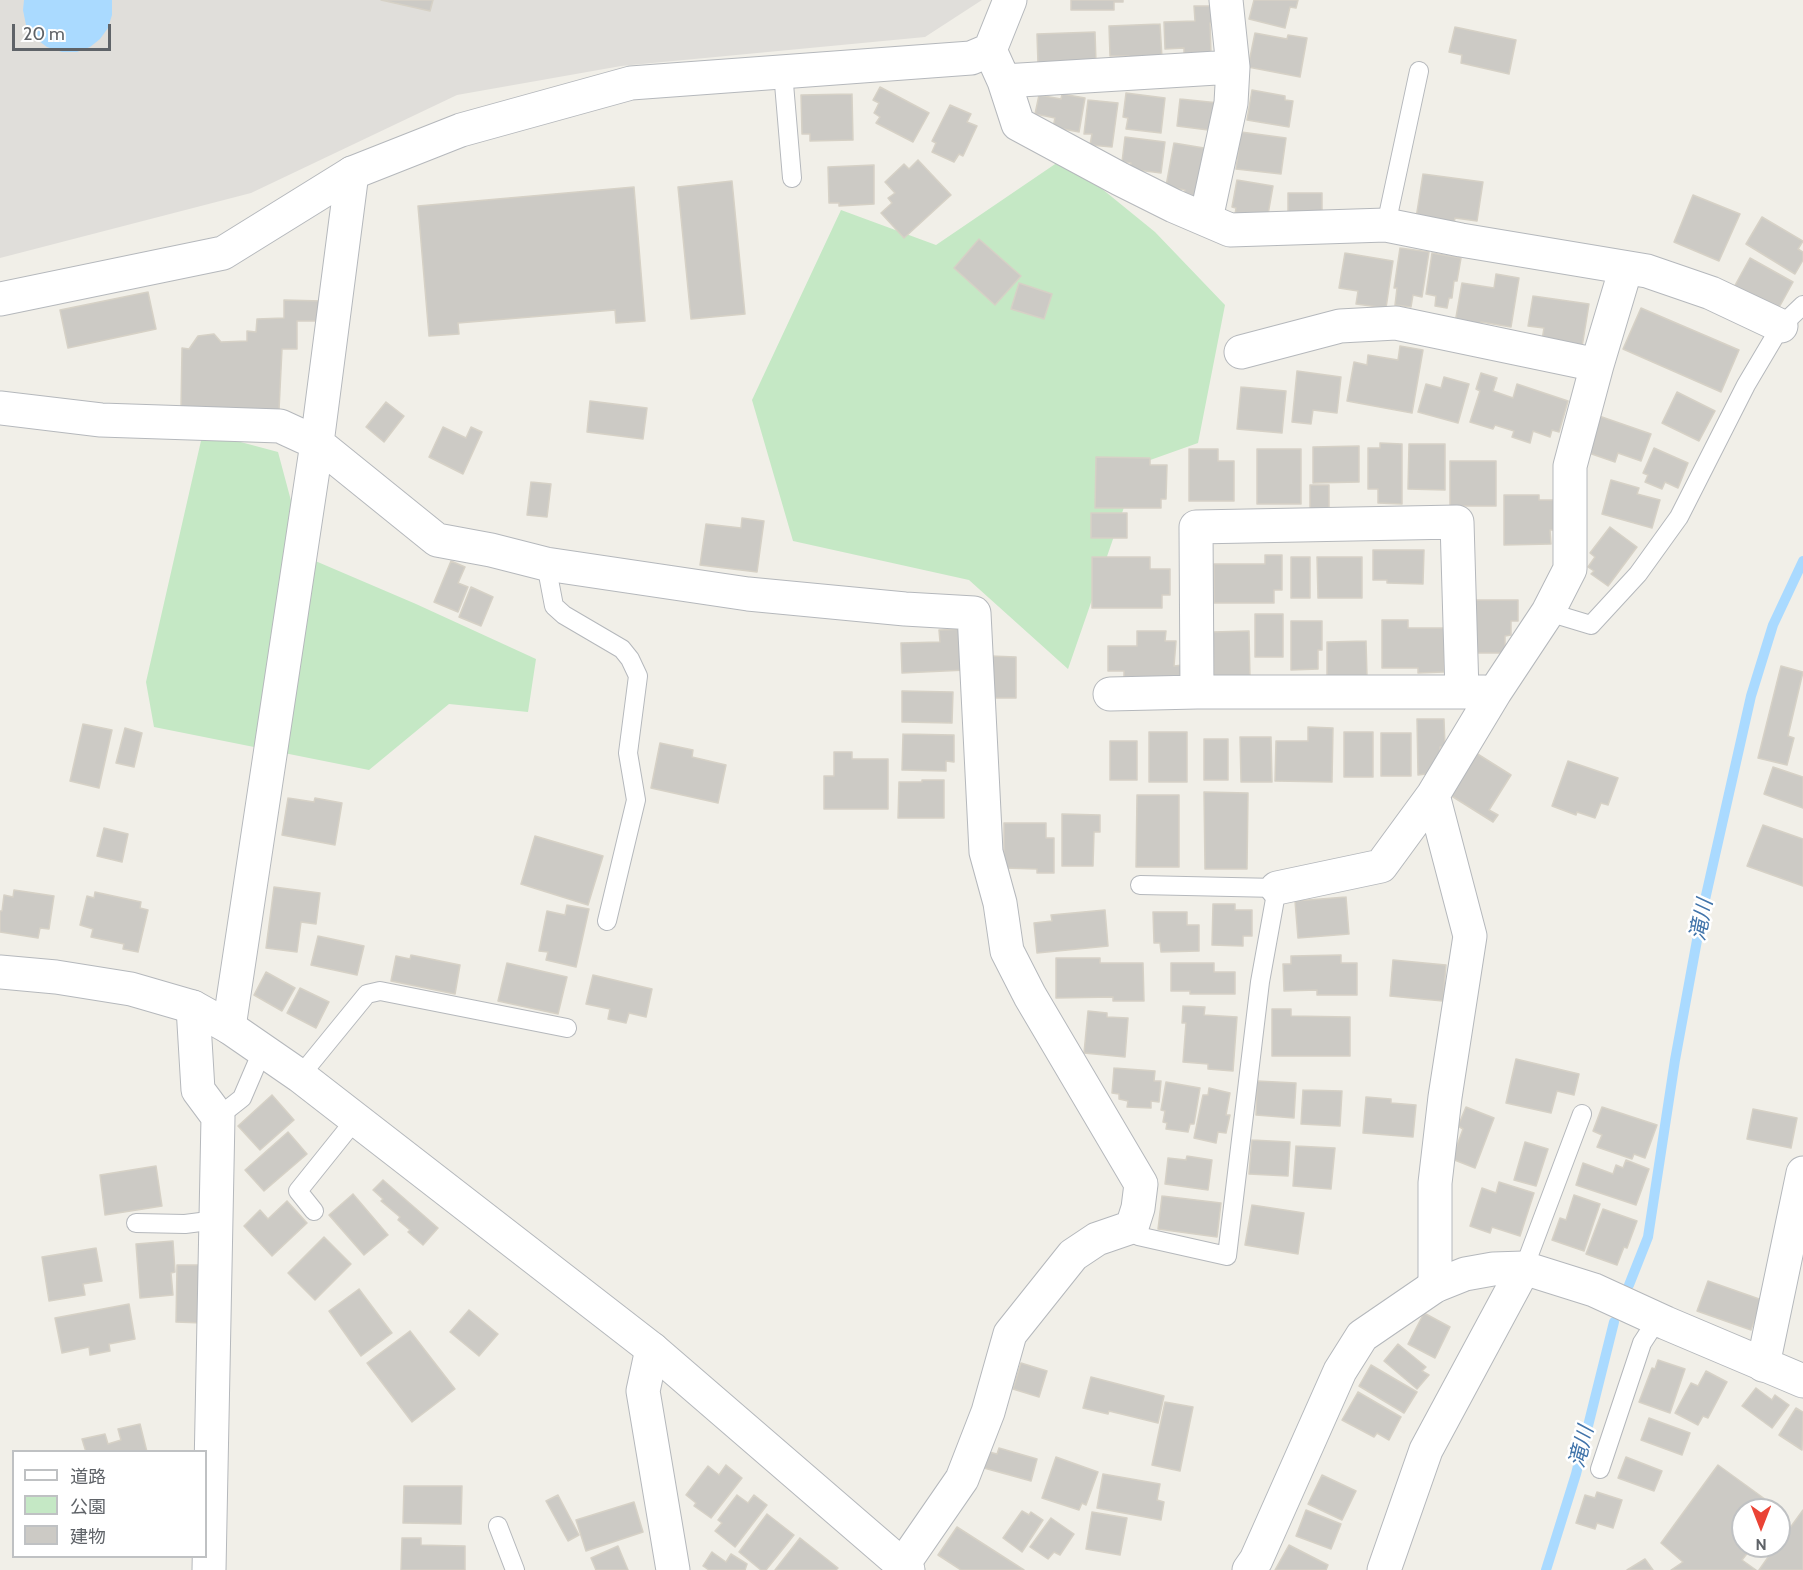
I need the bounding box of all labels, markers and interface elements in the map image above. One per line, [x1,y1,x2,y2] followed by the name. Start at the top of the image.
[15,12,114,50] scale bar
[23,23,65,45] text: 20 m
[1686,897,1718,943] water label: 滝川
[1565,1424,1599,1470] water label: 滝川
[12,1450,207,1558] legend
[70,1466,106,1488] text: 道路
[70,1496,106,1518] text: 公園
[1731,1498,1791,1558] north arrow
[70,1526,106,1548] text: 建物
[1755,1535,1767,1554] text: N

